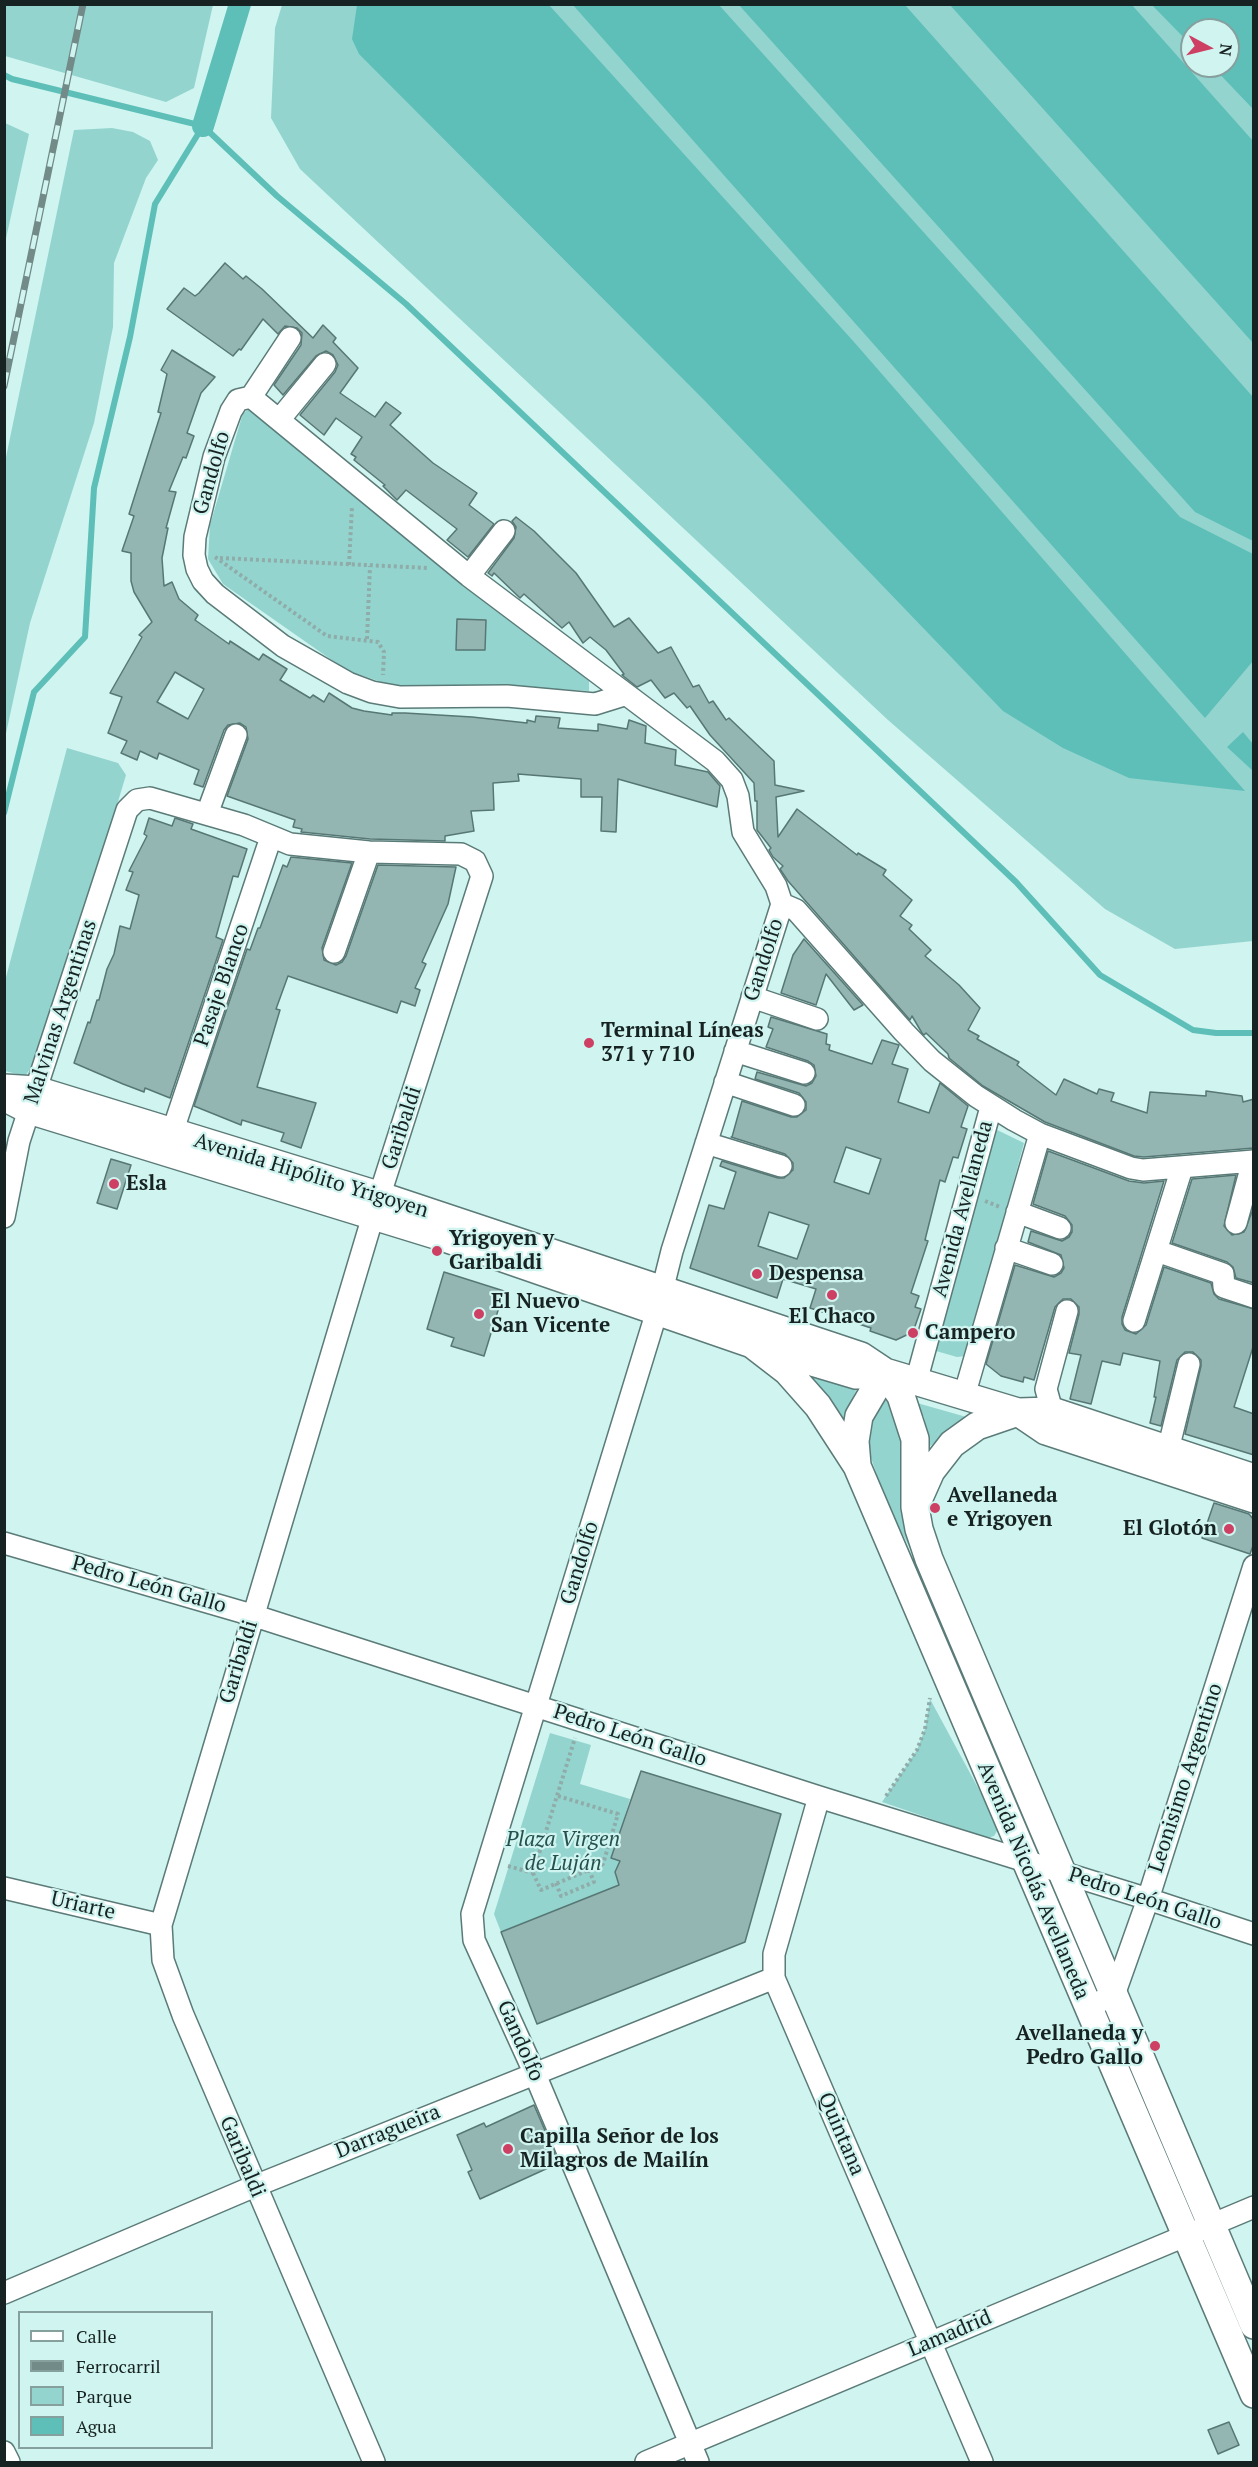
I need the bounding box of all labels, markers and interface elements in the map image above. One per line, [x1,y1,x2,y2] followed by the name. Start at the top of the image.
[1180,18,1240,78] north arrow
[1214,43,1238,57] text: N
[188,428,236,518] street label: Gandolfo
[739,915,789,1005] street label: Gandolfo
[19,917,103,1107] street label: Malvinas Argentinas
[189,920,255,1050] street label: Pasaje Blanco
[601,1018,764,1068] place label: Terminal Líneas 371 y 710
[582,1036,596,1050] marker: Terminal Líneas 371 y 710
[377,1083,427,1173] street label: Garibaldi
[927,1118,999,1300] street label: Avenida Avellaneda
[191,1128,431,1224] street label: Avenida Hipólito Yrigoyen
[126,1171,167,1197] place label: Esla
[107,1177,121,1191] marker: Esla
[449,1226,554,1276] place label: Yrigoyen y Garibaldi
[430,1244,444,1258] marker: Yrigoyen y Garibaldi
[769,1261,864,1287] place label: Despensa
[750,1267,764,1281] marker: Despensa
[825,1288,839,1302] marker: El Chaco
[491,1289,610,1339] place label: El Nuevo San Vicente
[789,1304,875,1330] place label: El Chaco
[472,1307,486,1321] marker: El Nuevo San Vicente
[925,1320,1015,1346] place label: Campero
[906,1326,920,1340] marker: Campero
[947,1483,1058,1533] place label: Avellaneda e Yrigoyen
[928,1501,942,1515] marker: Avellaneda e Yrigoyen
[1123,1516,1217,1542] place label: El Glotón
[555,1518,605,1608] street label: Gandolfo
[1222,1522,1236,1536] marker: El Glotón
[69,1551,229,1619] street label: Pedro León Gallo
[214,1617,264,1707] street label: Garibaldi
[1144,1680,1228,1876] street label: Leonisimo Argentino
[550,1699,710,1773] street label: Pedro León Gallo
[971,1758,1095,2004] street label: Avenida Nicolás Avellaneda
[506,1827,620,1877] park label: Plaza Virgen de Luján
[1065,1862,1225,1936] street label: Pedro León Gallo
[48,1886,118,1926] street label: Uriarte
[491,1997,549,2085] street label: Gandolfo
[1016,2021,1143,2071] place label: Avellaneda y Pedro Gallo
[1148,2039,1162,2053] marker: Avellaneda y Pedro Gallo
[812,2089,870,2179] street label: Quintana
[332,2100,444,2164] street label: Darragueira
[214,2113,270,2201] street label: Garibaldi
[520,2124,719,2174] place label: Capilla Señor de los Milagros de Mailín
[501,2142,515,2156] marker: Capilla Señor de los Milagros de Mailín
[904,2305,996,2363] street label: Lamadrid
[18,2311,213,2449] legend
[76,2324,117,2348] text: Calle
[76,2354,161,2378] text: Ferrocarril
[76,2384,132,2408] text: Parque
[76,2414,117,2438] text: Agua

